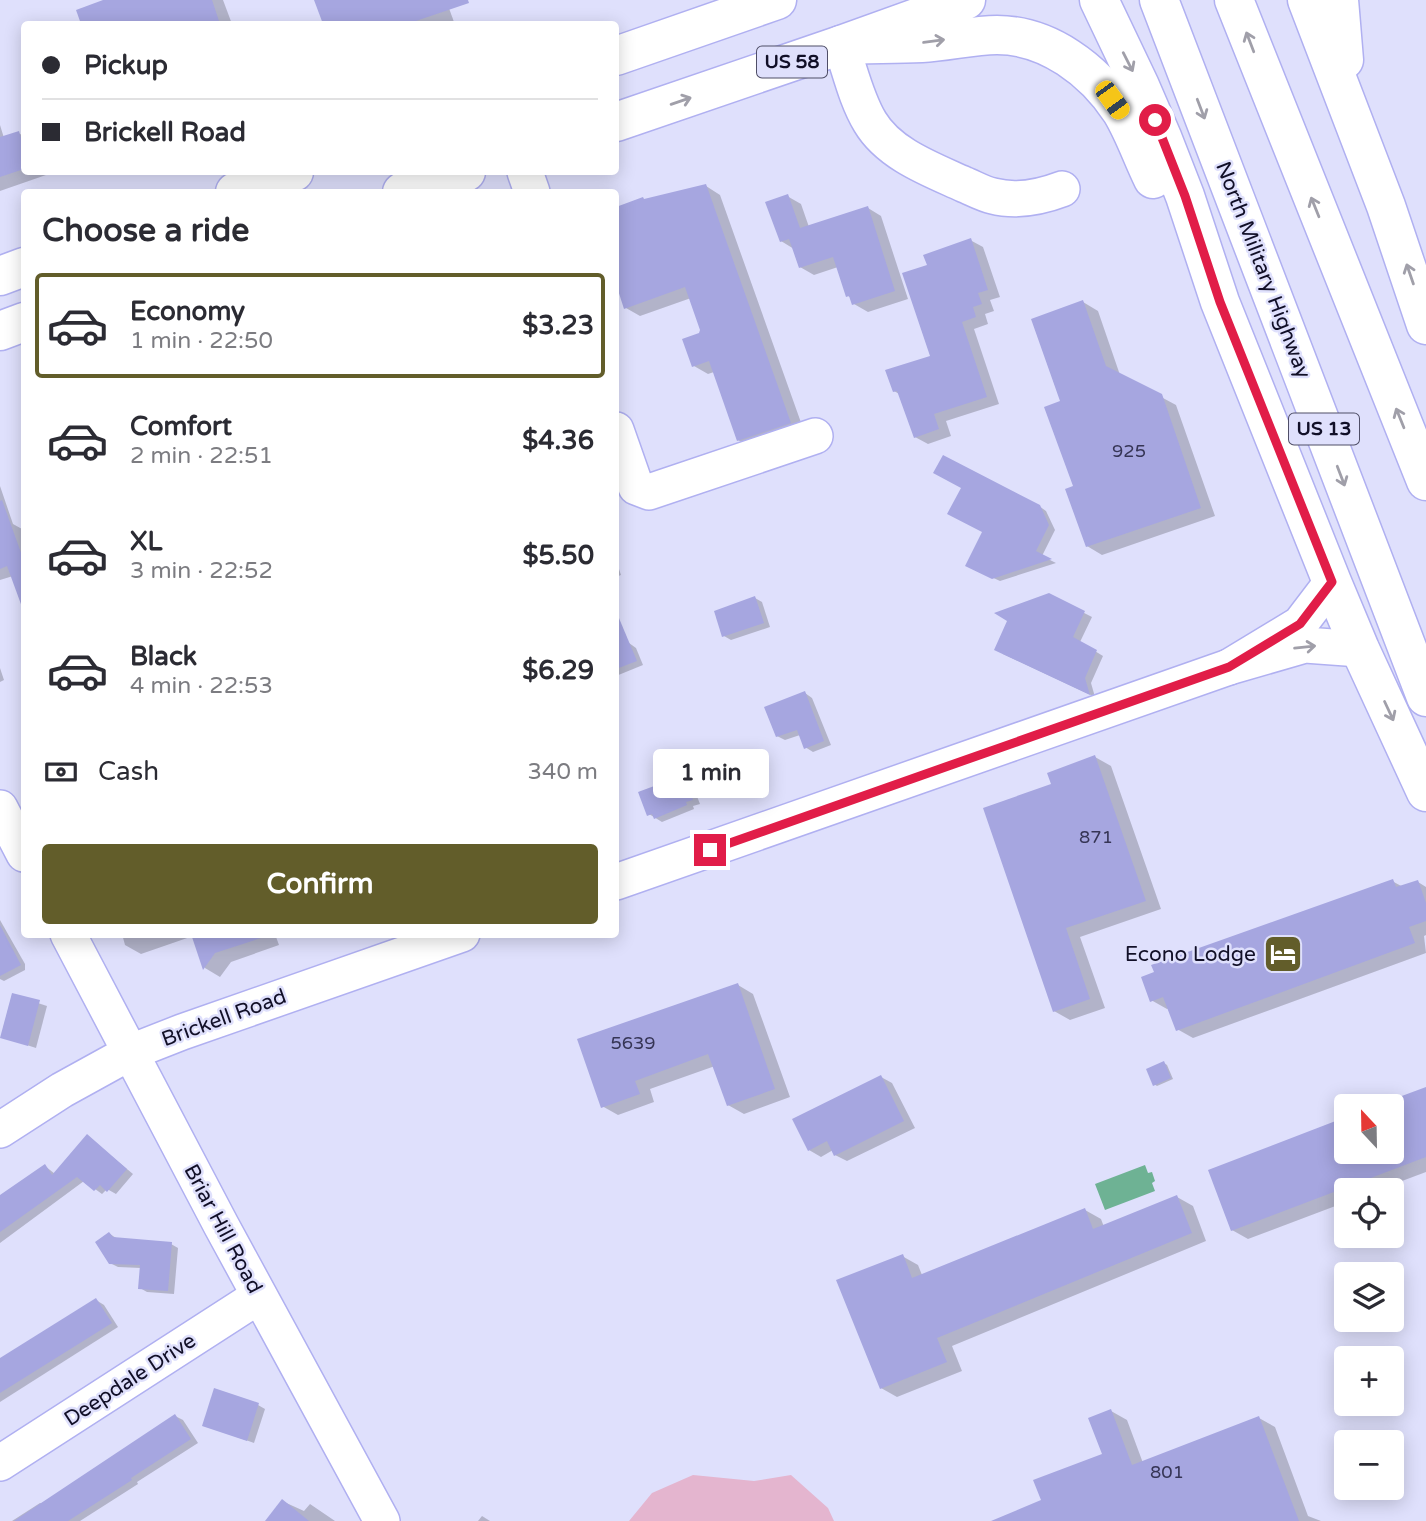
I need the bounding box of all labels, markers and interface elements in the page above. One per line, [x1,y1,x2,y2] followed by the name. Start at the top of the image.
[1243,32,1256,54] one-way arrow
[922,35,945,48] one-way arrow
[757,46,827,78] road number: US 58
[84,50,168,81] text: Pickup
[1122,51,1135,72] one-way arrow
[1092,77,1133,123] car
[669,93,691,106] one-way arrow
[1196,98,1209,120] one-way arrow
[1139,104,1171,136] route start
[84,117,246,148] text: Brickell Road
[1210,158,1316,382] street label: North Military Highway
[1308,197,1321,219] one-way arrow
[42,212,249,250] text: Choose a ride
[1402,263,1415,285] one-way arrow
[46,294,109,357] icon: car
[130,296,245,327] text: Economy
[522,310,594,341] text: $3.23
[130,327,273,355] text: 1 min · 22:50
[1393,408,1406,429] one-way arrow
[46,409,109,472] icon: car
[130,411,232,442] text: Comfort
[1289,414,1359,444] road number: US 13
[522,425,594,456] text: $4.36
[1112,440,1146,462] house number: 925
[130,442,273,470] text: 2 min · 22:51
[1336,464,1349,486] one-way arrow
[46,524,109,587] icon: car
[130,526,162,557] text: XL
[522,540,594,571] text: $5.50
[130,557,273,585] text: 3 min · 22:52
[46,639,109,702] icon: car
[130,641,197,672] text: Black
[1293,641,1316,654] one-way arrow
[522,655,594,686] text: $6.29
[130,672,273,700] text: 4 min · 22:53
[1383,700,1396,721] one-way arrow
[652,748,768,798] callout: 1 min
[42,753,80,791] icon: cash
[98,756,159,787] text: Cash
[528,758,598,786] text: 340 m
[680,759,742,787] text: 1 min
[1079,826,1113,848] house number: 871
[694,834,726,866] route end
[42,844,598,924] button: Confirm
[1262,933,1304,975] hotel icon: Econo Lodge
[1125,942,1256,967] place label: Econo Lodge
[158,984,290,1052] street label: Brickell Road
[610,1032,656,1054] house number: 5639
[1334,1094,1404,1164] north arrow
[1334,1094,1404,1500] map controls
[178,1160,268,1298] street label: Briar Hill Road
[1334,1178,1404,1248] button: locate
[1334,1262,1404,1332] button: layers
[60,1328,201,1432] street label: Deepdale Drive
[1334,1346,1404,1416] button: +
[1334,1430,1404,1500] button: −
[1150,1461,1184,1483] house number: 801

